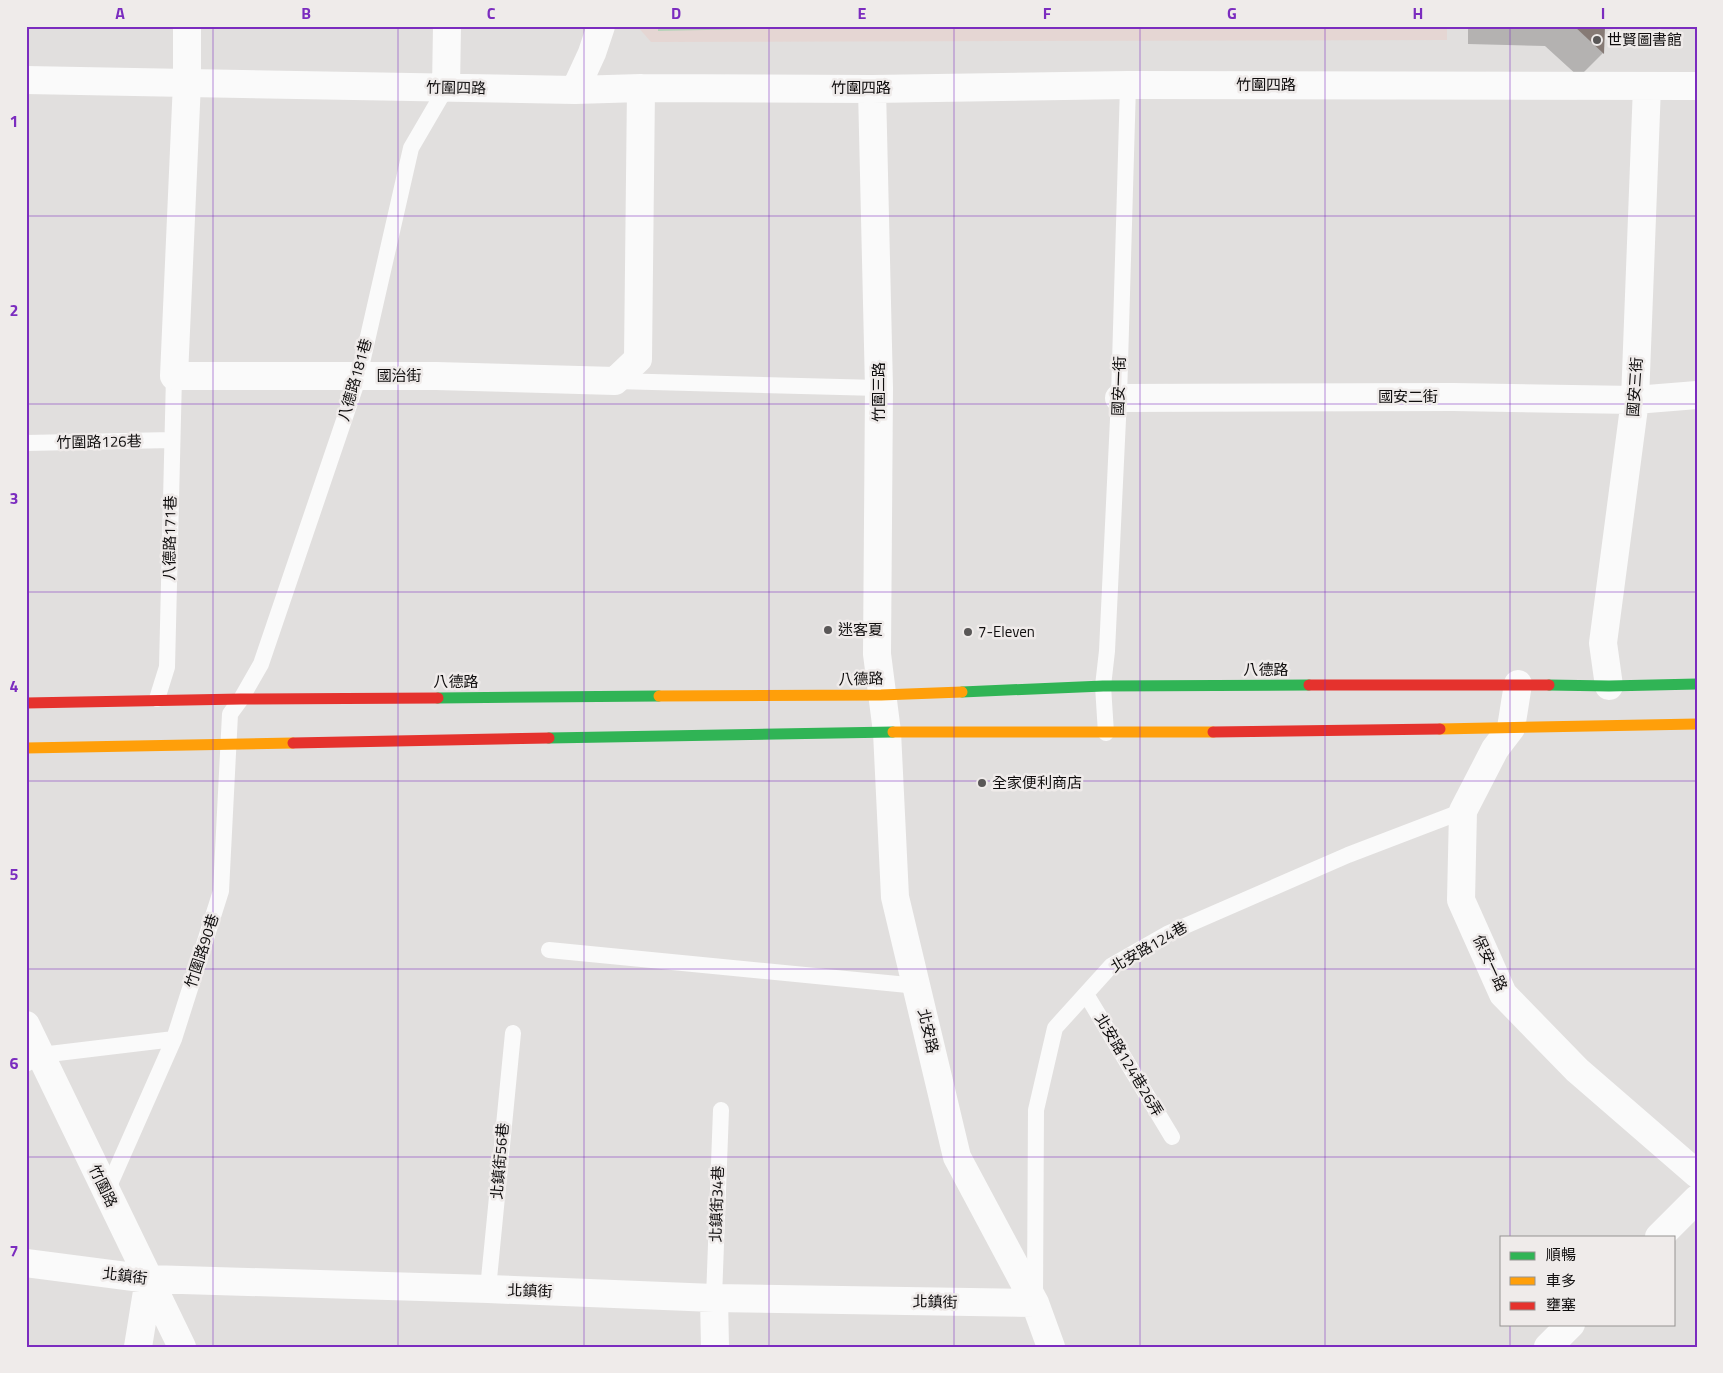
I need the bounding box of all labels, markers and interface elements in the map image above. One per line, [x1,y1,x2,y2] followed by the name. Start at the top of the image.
[115,1,125,25] text: A
[301,1,311,25] text: B
[487,1,496,25] text: C
[671,1,681,25] text: D
[858,1,867,25] text: E
[1043,1,1052,25] text: F
[1227,1,1237,25] text: G
[1413,1,1423,25] text: H
[1601,1,1605,25] text: I
[1607,28,1682,51] place label: 世賢圖書館
[1591,34,1603,46] marker: 世賢圖書館
[1236,73,1296,96] street label: 竹圍四路
[426,75,486,100] street label: 竹圍四路
[831,76,891,99] street label: 竹圍四路
[10,109,18,133] text: 1
[10,298,18,322] text: 2
[332,336,377,424] street label: 八德路181巷
[1106,356,1131,416] street label: 國安一街
[1621,356,1648,418] street label: 國安三街
[867,362,890,422] street label: 竹圍三路
[376,364,422,387] street label: 國治街
[1378,385,1438,408] street label: 國安二街
[56,429,142,454] street label: 竹圍路126巷
[10,486,18,510] text: 3
[157,495,182,581] street label: 八德路171巷
[838,618,883,641] place label: 迷客夏
[978,620,1035,643] place label: 7-Eleven
[822,624,834,636] marker: 迷客夏
[962,626,974,638] marker: 7-Eleven
[1243,658,1289,681] street label: 八德路
[838,667,884,690] street label: 八德路
[433,670,479,693] street label: 八德路
[10,674,19,698] text: 4
[992,771,1082,794] place label: 全家便利商店
[976,777,988,789] marker: 全家便利商店
[10,862,19,886] text: 5
[179,911,224,991] street label: 竹圍路90巷
[1106,915,1191,978] street label: 北安路124巷
[1467,931,1514,995] street label: 保安一路
[912,1006,945,1055] street label: 北安路
[1089,1009,1169,1121] street label: 北安路124巷26弄
[10,1051,19,1075] text: 6
[485,1122,514,1200] street label: 北鎮街56巷
[83,1161,124,1211] street label: 竹圍路
[704,1165,729,1243] street label: 北鎮街34巷
[1500,1236,1676,1326] legend
[10,1239,18,1263] text: 7
[1546,1243,1576,1266] text: 順暢
[101,1261,149,1290] street label: 北鎮街
[1546,1269,1576,1292] text: 車多
[507,1278,553,1303] street label: 北鎮街
[912,1290,958,1313] street label: 北鎮街
[1546,1293,1576,1316] text: 壅塞

